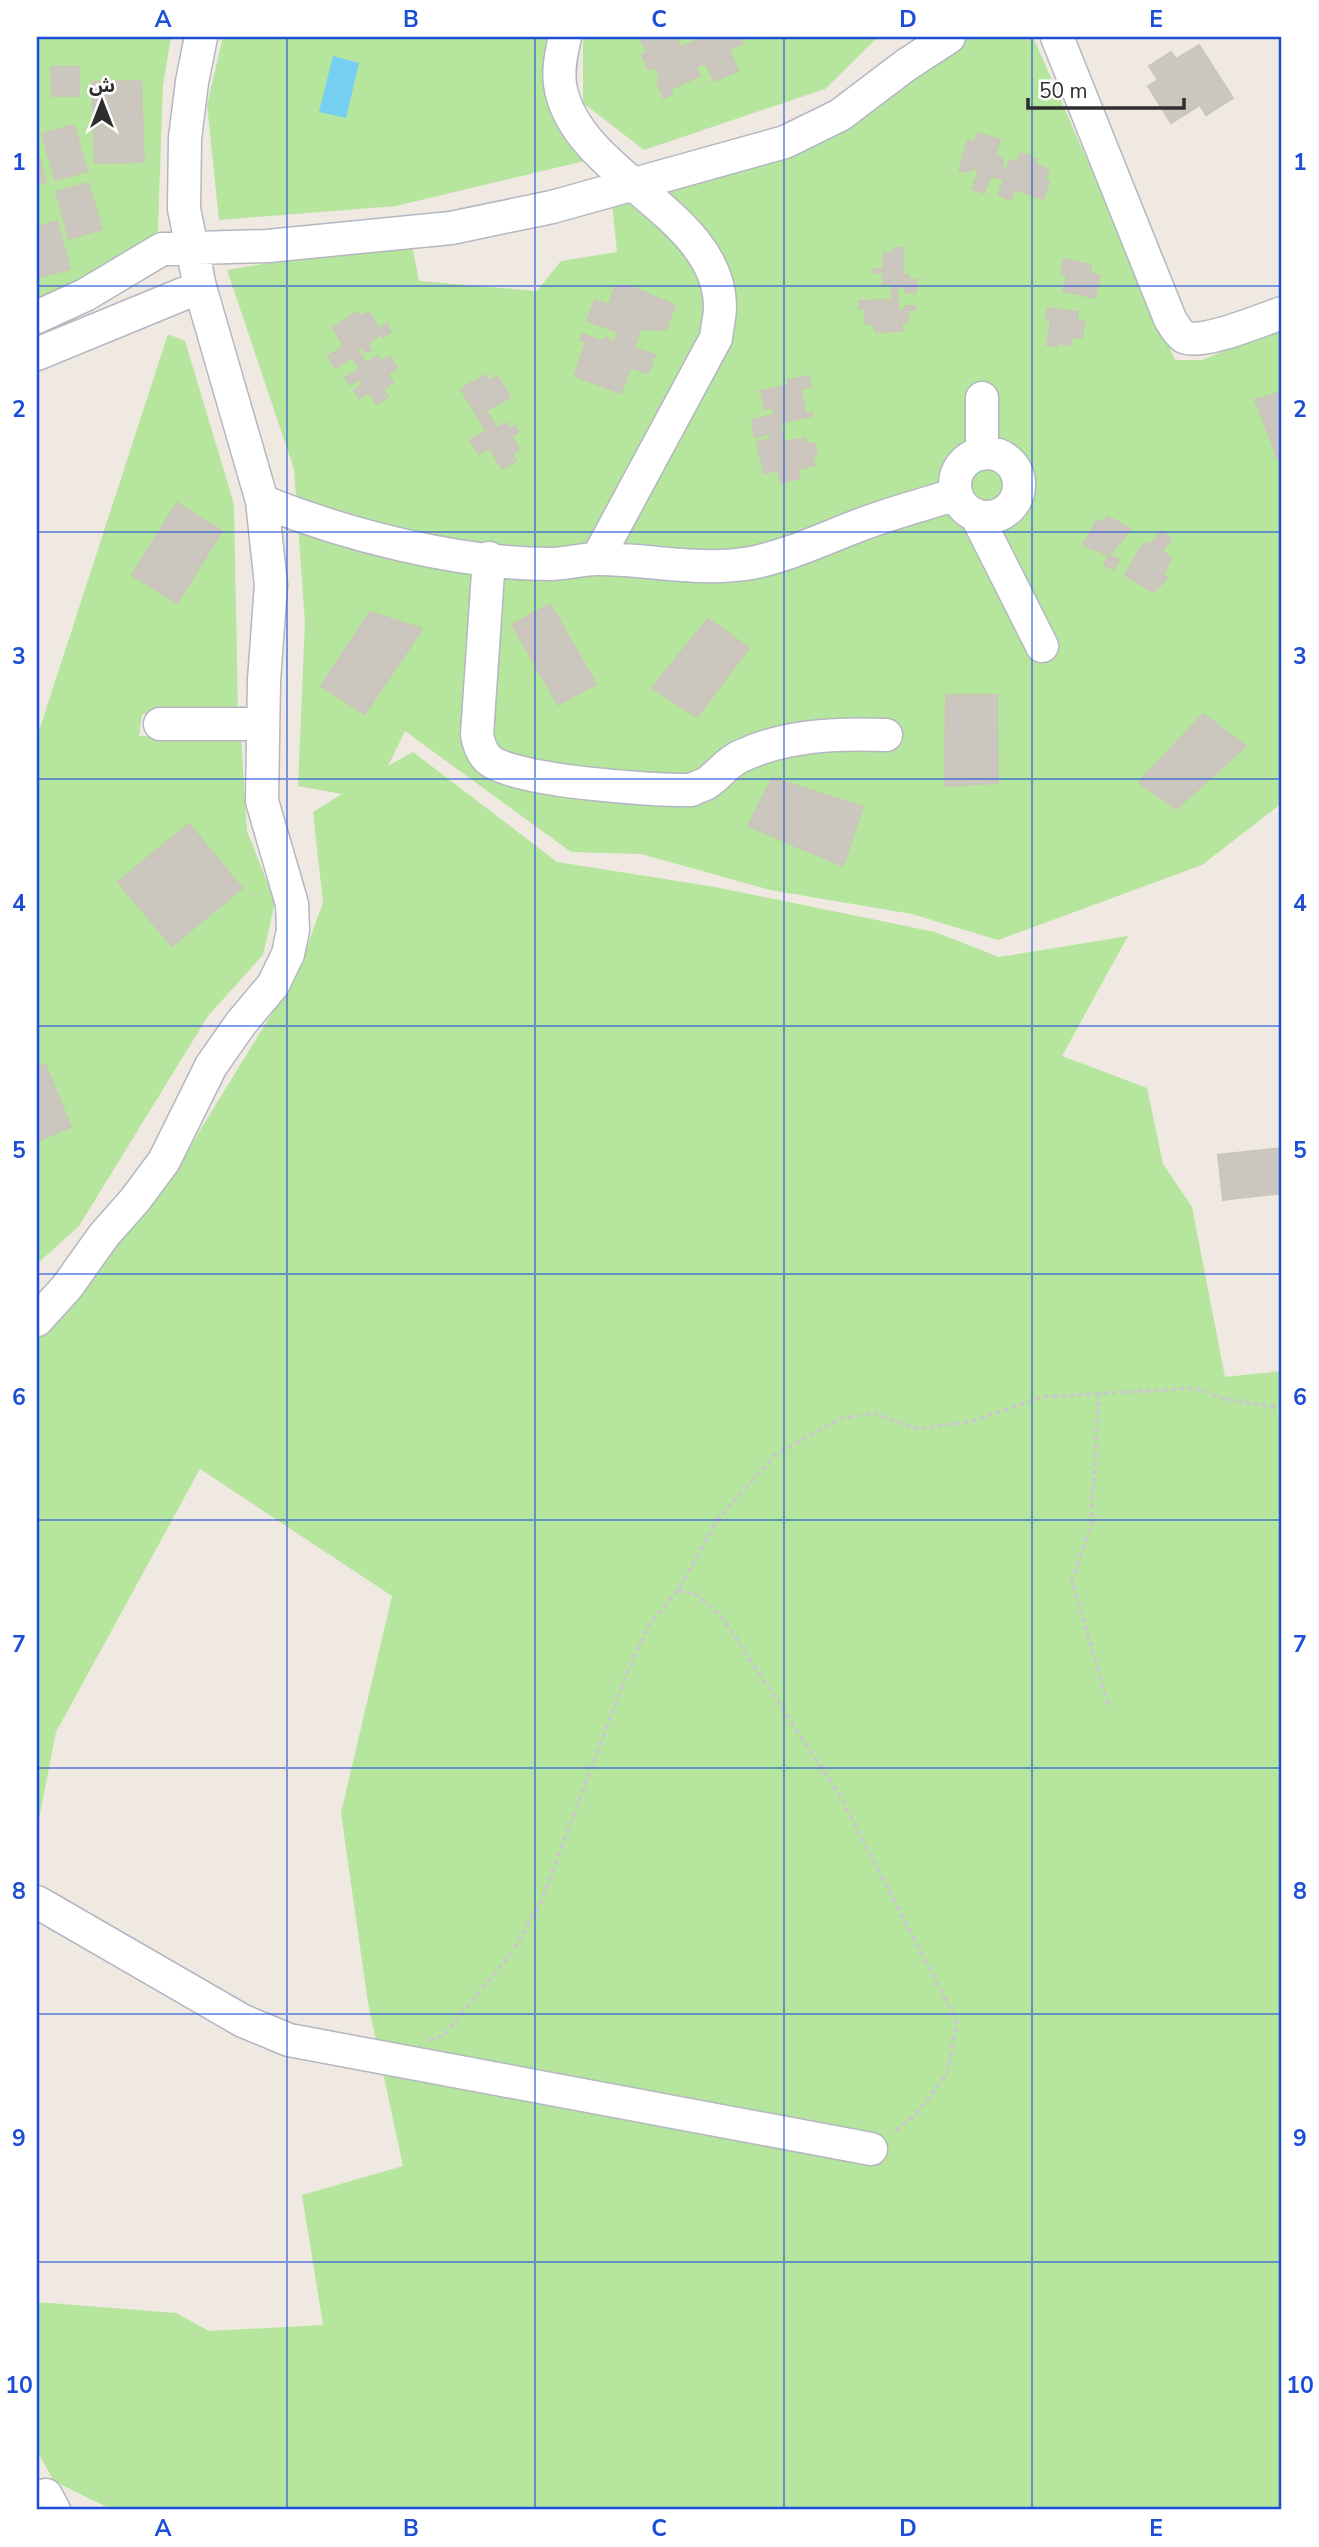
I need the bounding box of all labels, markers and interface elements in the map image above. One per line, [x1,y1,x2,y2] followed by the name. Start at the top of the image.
[154,4,172,35] text: A
[403,4,419,35] text: B
[651,4,667,35] text: C
[899,4,917,35] text: D
[1149,4,1163,35] text: E
[66,66,136,136] north arrow
[1028,66,1184,110] scale bar
[89,73,115,99] text: ش
[1039,77,1088,105] text: 50 m
[12,147,26,178] text: 1
[1293,147,1307,178] text: 1
[12,394,26,425] text: 2
[1293,394,1307,425] text: 2
[12,641,26,672] text: 3
[1293,641,1307,672] text: 3
[12,888,26,919] text: 4
[1293,888,1307,919] text: 4
[12,1135,26,1166] text: 5
[1293,1135,1307,1166] text: 5
[12,1382,26,1413] text: 6
[1293,1382,1307,1413] text: 6
[12,1629,26,1660] text: 7
[1293,1629,1307,1660] text: 7
[12,1876,26,1907] text: 8
[1293,1876,1307,1907] text: 8
[12,2123,26,2154] text: 9
[1293,2123,1307,2154] text: 9
[5,2370,33,2401] text: 10
[1286,2370,1314,2401] text: 10
[154,2513,172,2544] text: A
[403,2513,419,2544] text: B
[651,2513,667,2544] text: C
[899,2513,917,2544] text: D
[1149,2513,1163,2544] text: E

